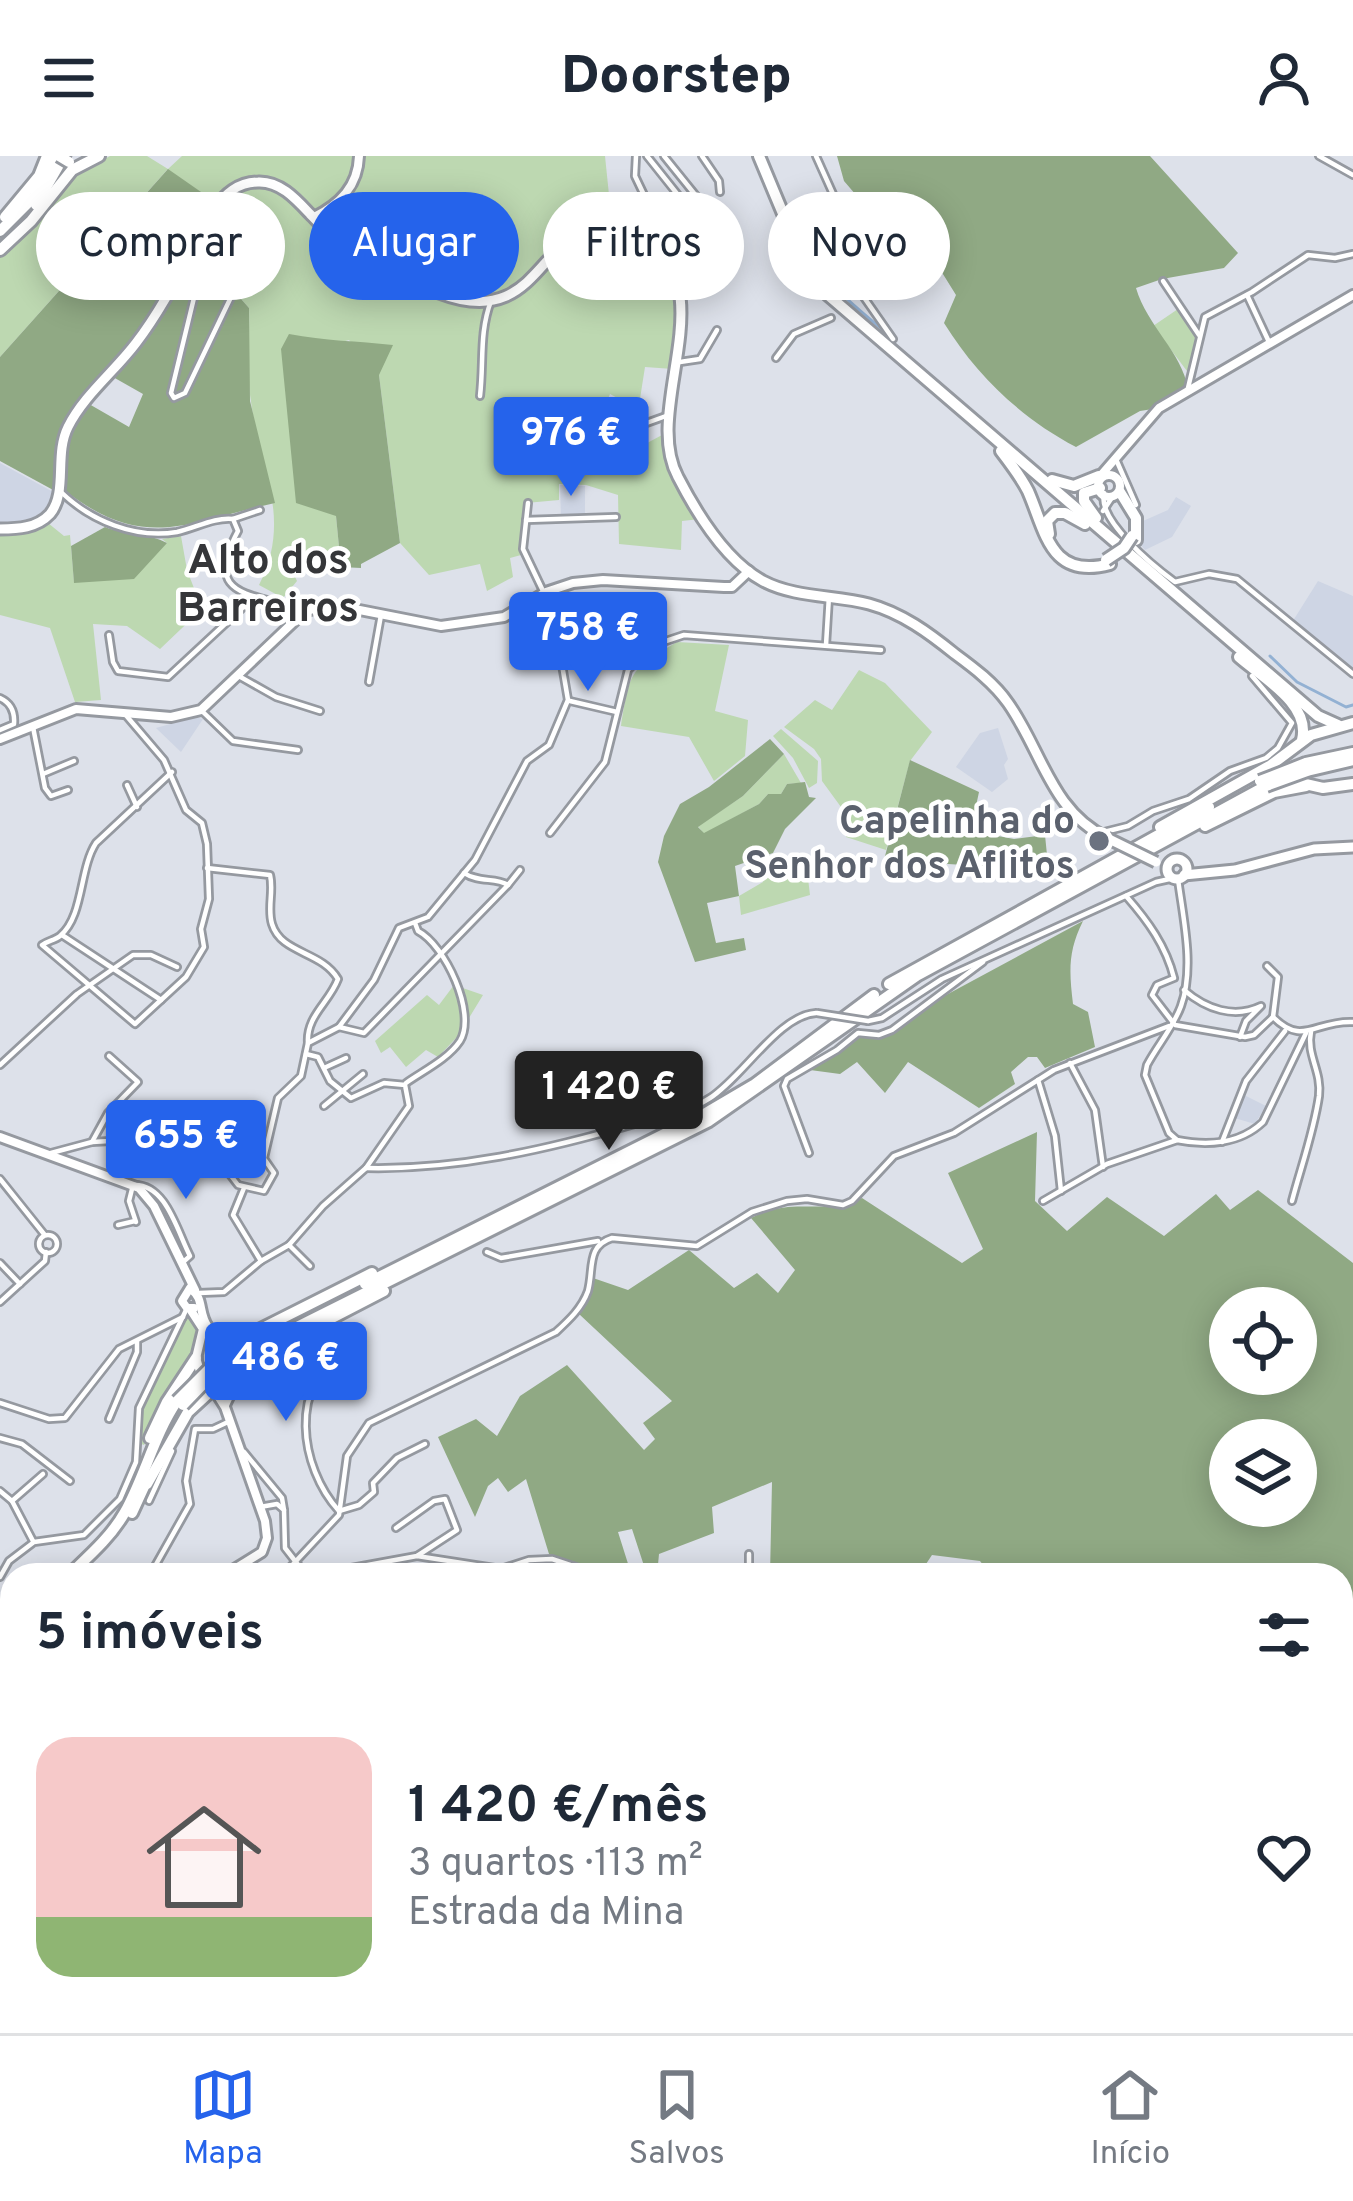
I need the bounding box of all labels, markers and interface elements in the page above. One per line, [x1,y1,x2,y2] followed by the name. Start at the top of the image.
[561,44,792,113] text: Doorstep
[36,45,102,111] icon: menu
[1251,45,1317,111] icon: person
[36,192,285,300] chip: Comprar
[309,192,519,300] chip: Alugar
[543,192,744,300] chip: Filtros
[768,192,950,300] chip: Novo
[487,397,655,499] pin: 976 €
[521,411,621,460] text: 976 €
[177,536,359,637] district label: Alto dos Barreiros
[504,592,672,694] pin: 758 €
[536,606,640,655] text: 758 €
[744,799,1075,893] place label: Capelinha do Senhor dos Aflitos
[1086,828,1112,854] marker: Capelinha do Senhor dos Aflitos
[498,1051,720,1153] pin: 1 420 €
[542,1065,676,1114] text: 1 420 €
[102,1100,270,1202] pin: 655 €
[133,1114,239,1163] text: 655 €
[1209,1287,1317,1527] map controls
[1209,1287,1317,1395] button: locate
[202,1322,370,1424] pin: 486 €
[232,1336,340,1385] text: 486 €
[1209,1419,1317,1527] button: layers
[1251,1602,1317,1668] icon: filters
[36,1603,264,1668] text: 5 imóveis
[408,1776,708,1841] text: 1 420 €/mês
[132,1785,276,1929] icon: home
[1251,1824,1317,1890] icon: heart
[408,1841,703,1890] text: 3 quartos · 113 m²
[408,1890,684,1939] text: Estrada da Mina
[183,2062,263,2176] tab: Mapa
[629,2062,725,2176] tab: Salvos
[1090,2062,1170,2176] tab: Início

